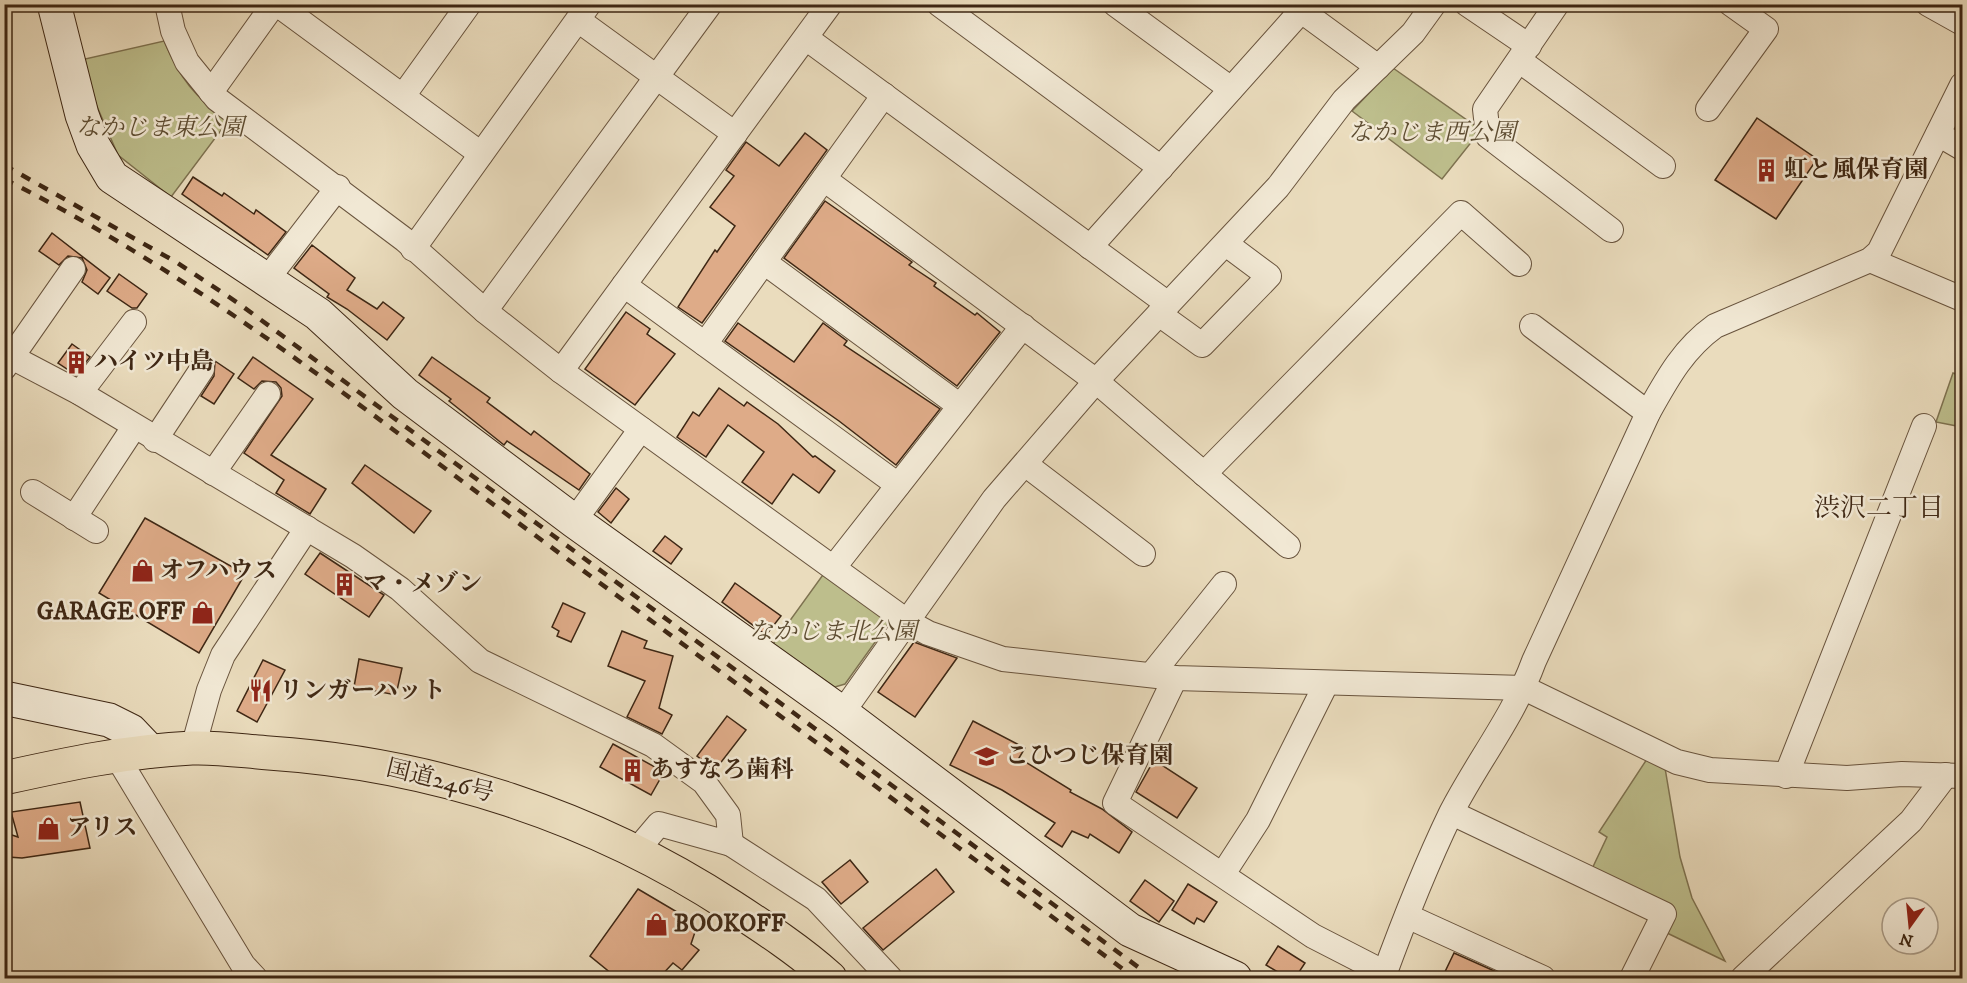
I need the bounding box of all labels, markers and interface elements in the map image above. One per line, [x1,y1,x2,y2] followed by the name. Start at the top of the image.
[76,113,248,143] park label: なかじま東公園
[1348,118,1520,148] park label: なかじま西公園
[1784,155,1928,185] place label: 虹と風保育園
[1753,157,1779,183] building icon: 虹と風保育園
[94,347,214,377] place label: ハイツ中島
[63,349,89,375] building icon: ハイツ中島
[1814,492,1944,525] district label: 渋沢二丁目
[160,556,277,586] place label: オフハウス
[129,558,155,584] shop icon: オフハウス
[363,569,482,599] place label: マ・メゾン
[332,571,358,597] building icon: マ・メゾン
[37,597,185,627] place label: GARAGE OFF
[190,599,216,625] shop icon: GARAGE OFF
[749,617,921,647] park label: なかじま北公園
[279,676,446,706] place label: リンガーハット
[248,678,274,704] restaurant icon: リンガーハット
[1005,741,1173,771] place label: こひつじ保育園
[974,743,1000,769] school or university icon: こひつじ保育園
[383,753,497,809] street label: 国道246号
[650,755,794,785] place label: あすなろ歯科
[619,757,645,783] building icon: あすなろ歯科
[67,813,138,843] place label: アリス
[36,815,62,841] shop icon: アリス
[1880,896,1940,956] north arrow
[674,909,786,939] place label: BOOKOFF
[643,911,669,937] shop icon: BOOKOFF
[1897,928,1915,951] text: N

